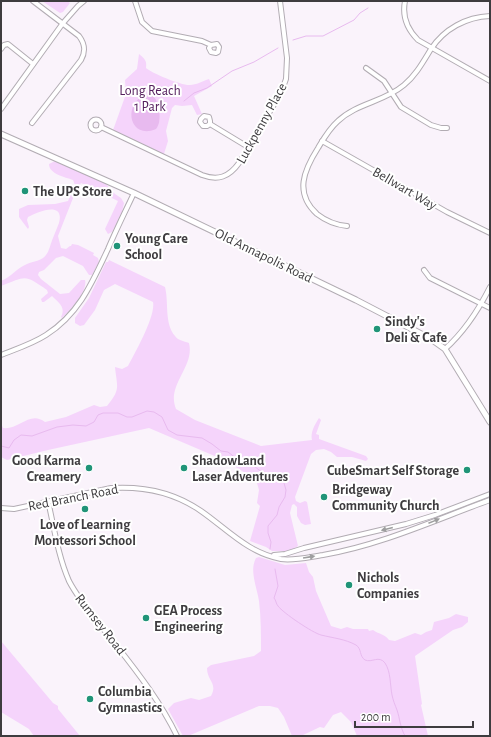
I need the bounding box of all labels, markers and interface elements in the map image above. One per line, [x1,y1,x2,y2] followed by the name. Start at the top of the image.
[234,81,290,166] street label: Luckpenny Place
[119,84,181,114] park label: Long Reach 1 Park
[370,165,439,213] street label: Bellwart Way
[33,185,112,199] place label: The UPS Store
[20,186,30,196] marker: The UPS Store
[212,226,315,286] street label: Old Annapolis Road
[125,232,188,262] place label: Young Care School
[112,241,122,251] marker: Young Care School
[385,315,447,345] place label: Sindy's Deli & Cafe
[372,324,382,334] marker: Sindy's Deli & Cafe
[12,454,82,484] place label: Good Karma Creamery
[192,454,288,484] place label: ShadowLand Laser Adventures
[84,463,94,473] marker: Good Karma Creamery
[179,463,189,473] marker: ShadowLand Laser Adventures
[327,464,459,478] place label: CubeSmart Self Storage
[462,465,472,475] marker: CubeSmart Self Storage
[27,482,119,514] street label: Red Branch Road
[332,483,439,513] place label: Bridgeway Community Church
[319,492,329,502] marker: Bridgeway Community Church
[80,504,90,514] marker: Love of Learning Montessori School
[34,518,136,548] place label: Love of Learning Montessori School
[428,518,440,524] one-way arrow
[381,526,393,532] one-way arrow
[303,554,316,560] one-way arrow
[357,571,419,601] place label: Nichols Companies
[344,580,354,590] marker: Nichols Companies
[72,591,128,658] street label: Rumsey Road
[154,604,224,634] place label: GEA Process Engineering
[141,613,151,623] marker: GEA Process Engineering
[98,685,162,715] place label: Columbia Gymnastics
[85,694,95,704] marker: Columbia Gymnastics
[355,703,473,729] scale bar
[361,711,391,723] text: 200 m

